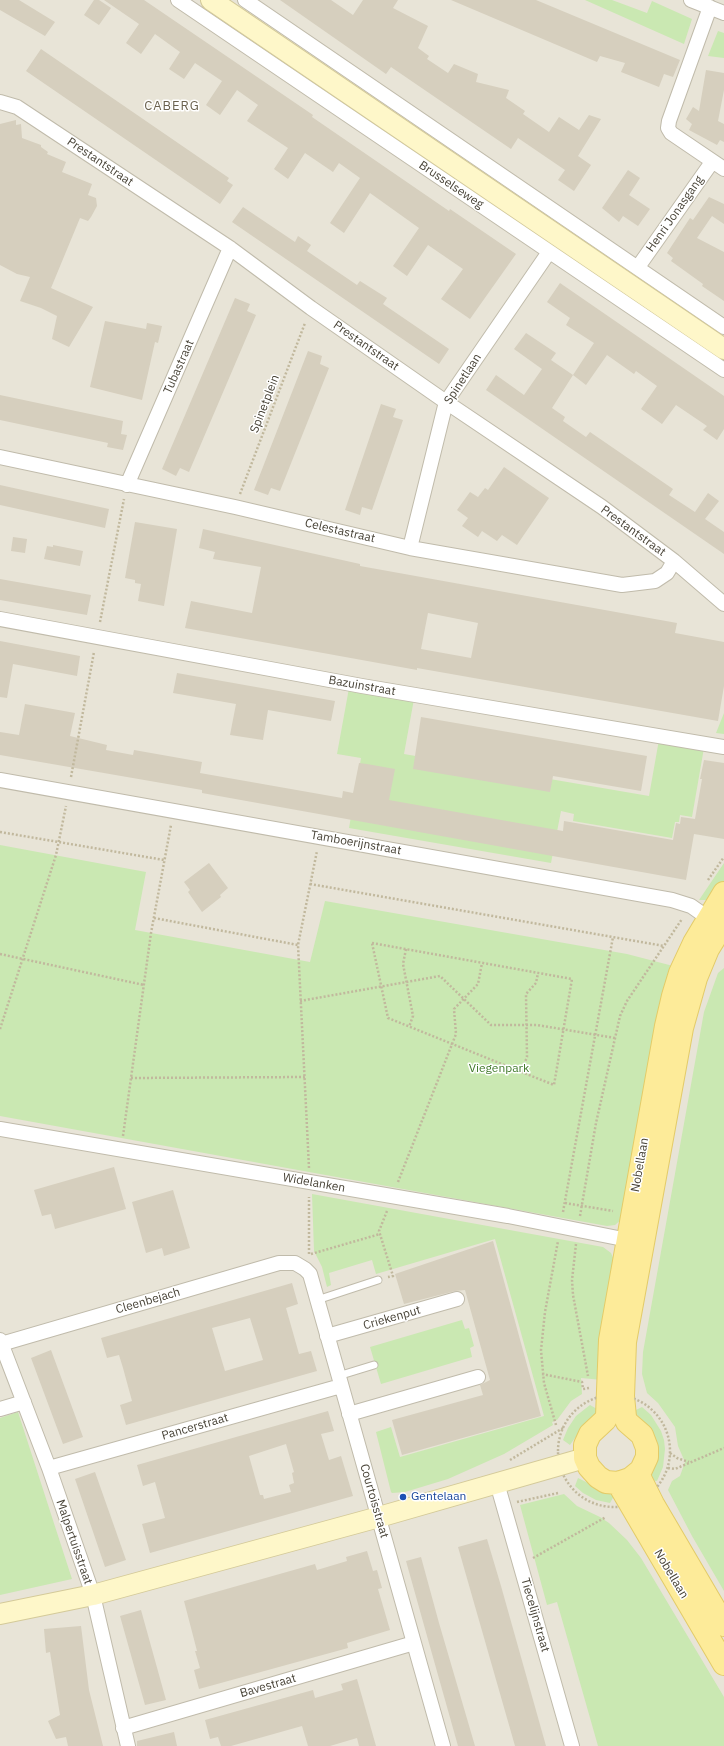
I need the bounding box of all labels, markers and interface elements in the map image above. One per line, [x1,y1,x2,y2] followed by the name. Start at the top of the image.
[144,98,200,114] district label: CABERG
[64,135,136,189] street label: Prestantstraat
[416,158,486,212] street label: Brusselseweg
[643,173,707,255] street label: Henri Jonasgang
[330,318,402,374] street label: Prestantstraat
[161,338,197,396] street label: Tubastraat
[441,351,485,407] street label: Spinetlaan
[247,373,283,435] street label: Spinetplein
[598,503,668,559] street label: Prestantstraat
[303,516,377,546] street label: Celestastraat
[327,673,397,699] street label: Bazuinstraat
[310,828,402,858] street label: Tamboerijnstraat
[469,1062,529,1076] park label: Viegenpark
[628,1137,652,1193] street label: Nobellaan
[282,1170,346,1196] street label: Widelanken
[114,1285,182,1317] street label: Cleenbejach
[362,1303,422,1333] street label: Criekenput
[160,1411,230,1443] street label: Pancerstraat
[357,1462,391,1540] street label: Courtoisstraat
[411,1490,466,1504] place label: Gentelaan
[398,1492,408,1502] marker: Gentelaan
[53,1498,95,1586] street label: Malpertuisstraat
[651,1547,691,1601] street label: Nobellaan
[518,1576,552,1654] street label: Tiecelijnstraat
[238,1671,298,1701] street label: Bavestraat

